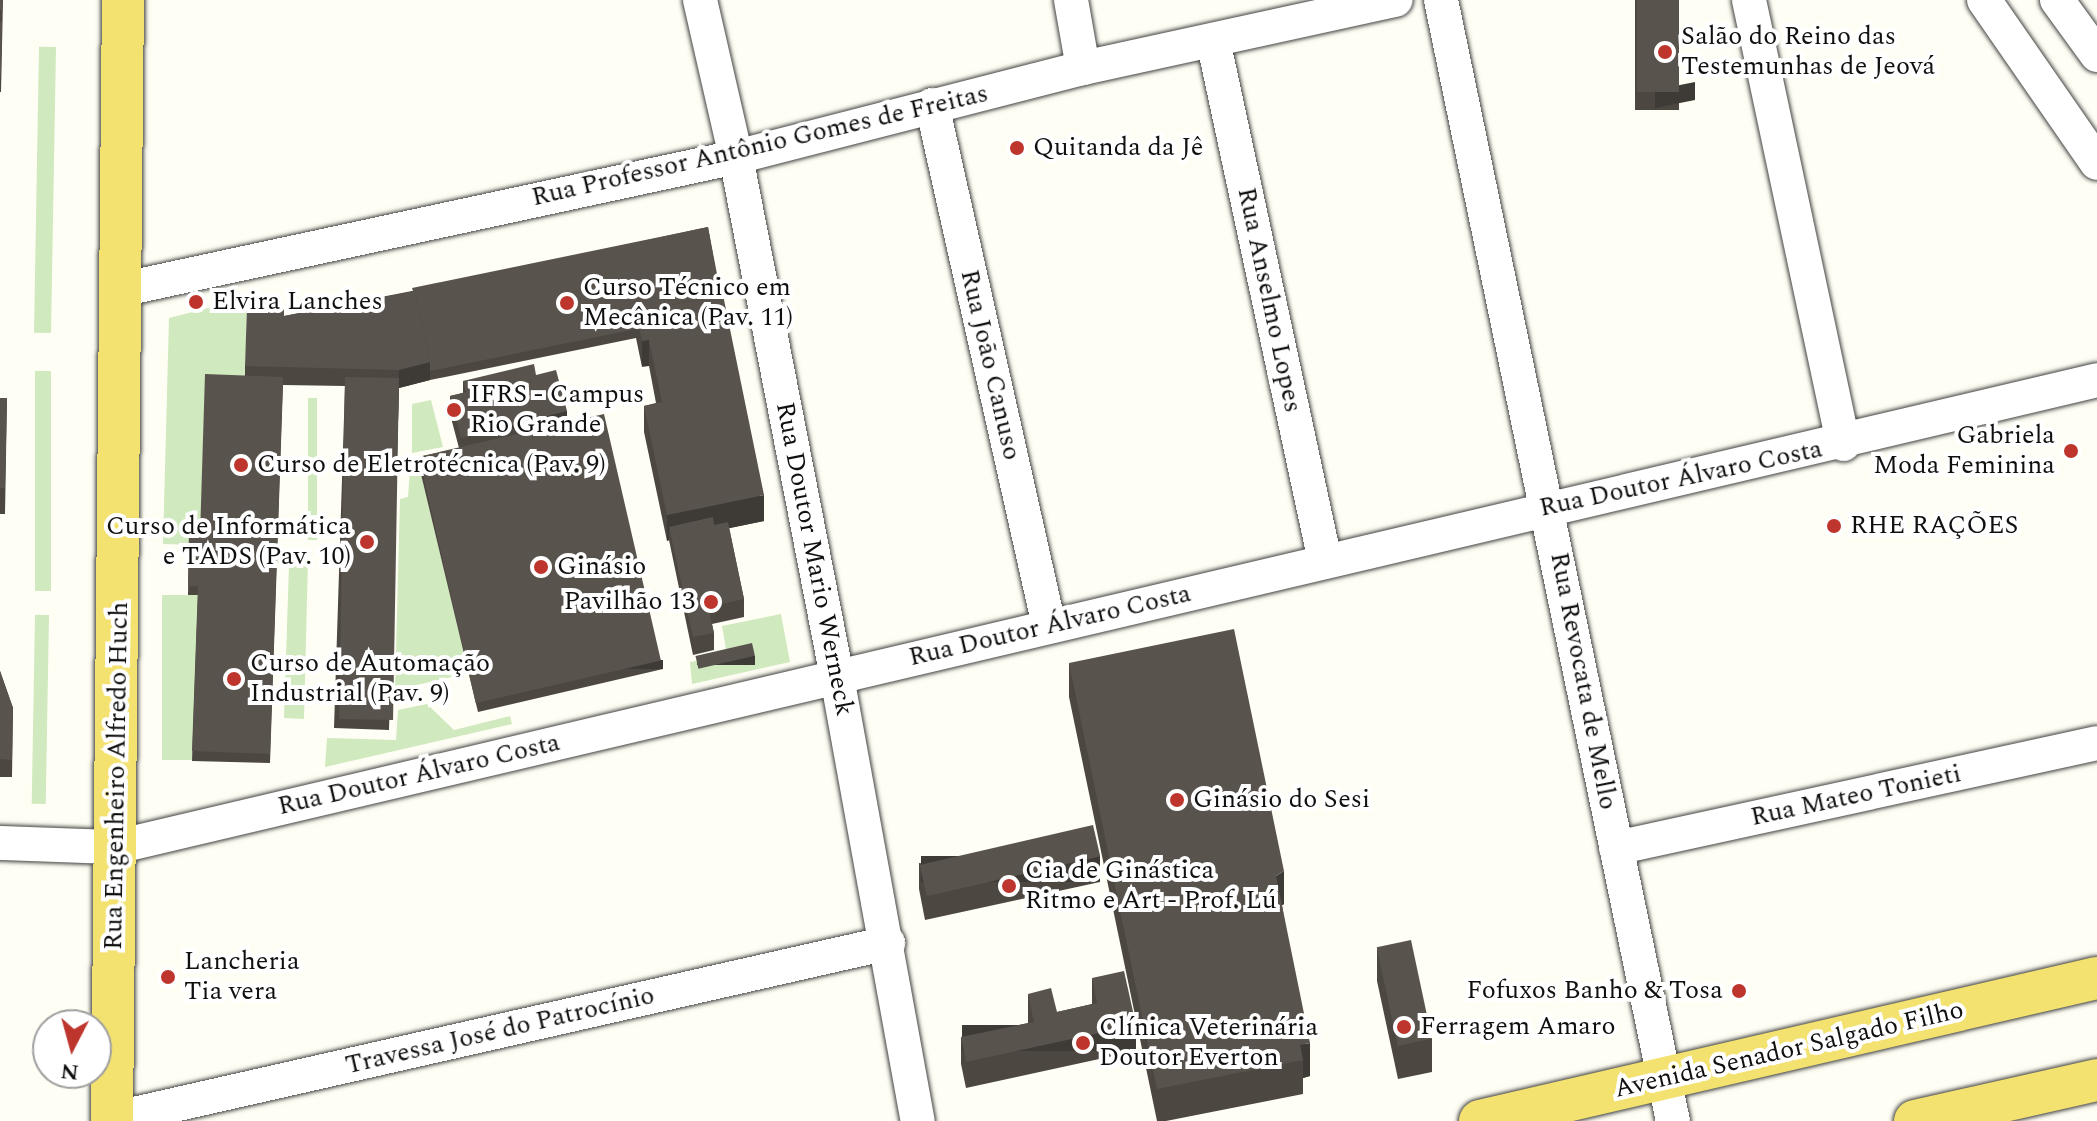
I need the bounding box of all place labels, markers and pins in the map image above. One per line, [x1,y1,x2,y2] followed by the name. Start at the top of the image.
[1681,21,1935,82] place label: Salão do Reino das Testemunhas de Jeová
[1656,43,1674,61] marker: Salão do Reino das Testemunhas de Jeová
[1033,132,1203,164] place label: Quitanda da Jê
[1008,139,1026,157] marker: Quitanda da Jê
[583,272,793,334] place label: Curso Técnico em Mecânica (Pav. 11)
[212,286,383,318] place label: Elvira Lanches
[187,293,205,311] marker: Elvira Lanches
[558,294,576,312] marker: Curso Técnico em Mecânica (Pav. 11)
[470,379,644,440] place label: IFRS - Campus Rio Grande
[445,401,463,419] marker: IFRS - Campus Rio Grande
[1873,420,2055,482] place label: Gabriela Moda Feminina
[2062,442,2080,460] marker: Gabriela Moda Feminina
[257,449,606,481] place label: Curso de Eletrotécnica (Pav. 9)
[232,456,250,474] marker: Curso de Eletrotécnica (Pav. 9)
[1850,510,2018,542] place label: RHE RAÇÕES
[106,511,351,572] place label: Curso de Informática e TADS (Pav. 10)
[1825,517,1843,535] marker: RHE RAÇÕES
[358,533,376,551] marker: Curso de Informática e TADS (Pav. 10)
[557,551,646,583] place label: Ginásio
[532,558,550,576] marker: Ginásio
[564,586,695,618] place label: Pavilhão 13
[702,593,720,611] marker: Pavilhão 13
[250,648,490,710] place label: Curso de Automação Industrial (Pav. 9)
[225,670,243,688] marker: Curso de Automação Industrial (Pav. 9)
[1193,784,1370,816] place label: Ginásio do Sesi
[1168,791,1186,809] marker: Ginásio do Sesi
[1025,855,1277,916] place label: Cia de Ginástica Ritmo e Art - Prof. Lú
[1000,877,1018,895] marker: Cia de Ginástica Ritmo e Art - Prof. Lú
[184,946,300,1008] place label: Lancheria Tia vera
[159,968,177,986] marker: Lancheria Tia vera
[1466,975,1723,1007] place label: Fofuxos Banho & Tosa
[1730,982,1748,1000] marker: Fofuxos Banho & Tosa
[1420,1011,1615,1043] place label: Ferragem Amaro
[1099,1012,1318,1074] place label: Clínica Veterinária Doutor Everton
[1395,1018,1413,1036] marker: Ferragem Amaro
[1074,1034,1092,1052] marker: Clínica Veterinária Doutor Everton

